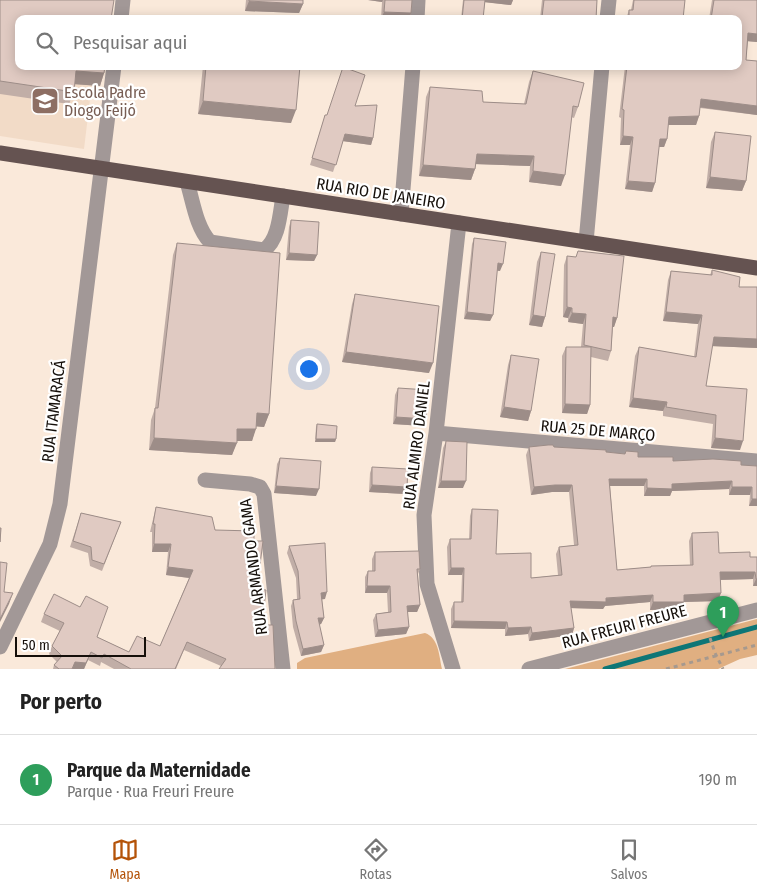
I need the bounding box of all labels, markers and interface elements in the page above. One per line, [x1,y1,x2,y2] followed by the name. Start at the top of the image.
[15,15,742,70] search box
[33,29,61,57] icon: search
[73,31,187,54] text: Pesquisar aqui
[64,83,146,120] place label: Escola Padre Diogo Feijó
[30,86,60,116] school or university icon: Escola Padre Diogo Feijó
[315,174,447,213] street label: RUA RIO DE JANEIRO
[296,356,322,382] your location
[38,358,69,463] street label: RUA ITAMARACÁ
[399,380,434,510] street label: RUA ALMIRO DANIEL
[540,416,656,446] street label: RUA 25 DE MARÇO
[236,497,271,636] street label: RUA ARMANDO GAMA
[707,596,739,637] pin: 1
[560,601,689,652] street label: RUA FREURI FREURE
[15,634,146,657] scale bar
[22,637,50,654] text: 50 m
[20,689,102,715] text: Por perto
[67,759,251,782] text: Parque da Maternidade
[33,770,39,789] text: 1
[699,770,737,789] text: 190 m
[67,782,234,801] text: Parque · Rua Freuri Freure
[110,836,141,883] tab: Mapa
[360,836,392,883] tab: Rotas
[611,836,647,883] tab: Salvos

